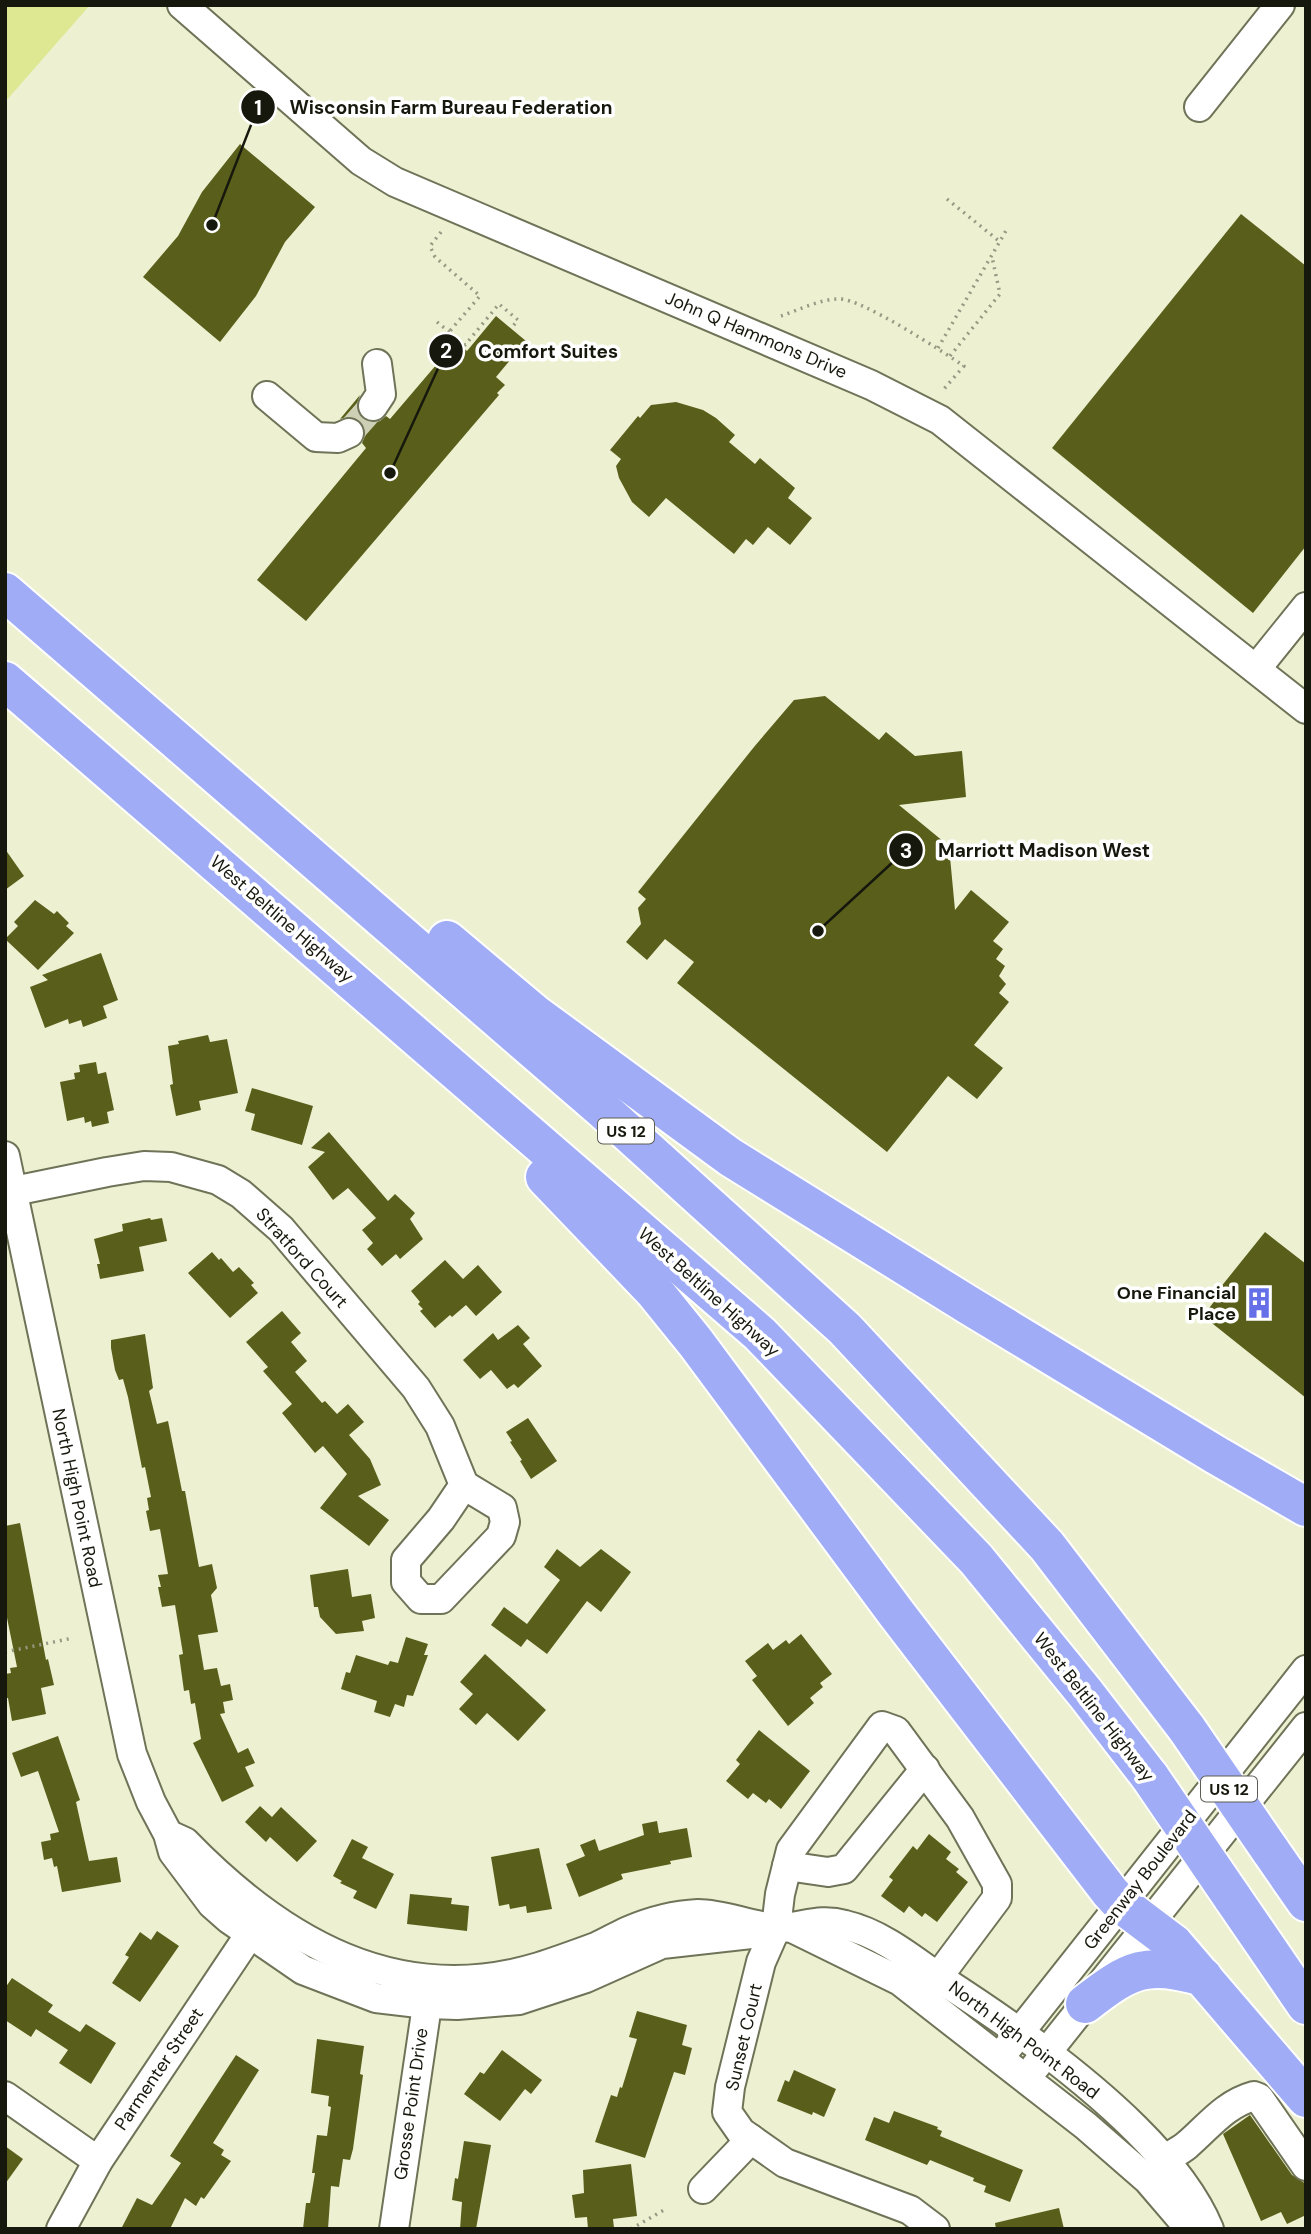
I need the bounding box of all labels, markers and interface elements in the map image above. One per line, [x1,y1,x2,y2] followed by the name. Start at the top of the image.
[241,87,627,127] callout: Wisconsin Farm Bureau Federation
[254,94,262,122] text: 1
[289,95,613,120] text: Wisconsin Farm Bureau Federation
[661,286,851,384] street label: John Q Hammons Drive
[429,331,632,371] callout: Comfort Suites
[440,337,452,365] text: 2
[478,339,618,364] text: Comfort Suites
[888,830,1164,870] callout: Marriott Madison West
[900,837,912,865] text: 3
[938,838,1150,863] text: Marriott Madison West
[205,850,359,988] street label: West Beltline Highway
[598,1119,654,1144] road number: US 12
[251,1203,353,1313] street label: Stratford Court
[633,1222,785,1362] street label: West Beltline Highway
[1117,1281,1236,1326] place label: One Financial Place
[1242,1286,1276,1320] building icon: One Financial Place
[46,1406,108,1590] street label: North High Point Road
[1028,1628,1160,1786] street label: West Beltline Highway
[1201,1777,1257,1802] road number: US 12
[1078,1805,1202,1955] street label: Greenway Boulevard
[944,1975,1104,2105] street label: North High Point Road
[720,1981,768,2093] street label: Sunset Court
[109,2003,209,2135] street label: Parmenter Street
[388,2026,434,2182] street label: Grosse Point Drive

